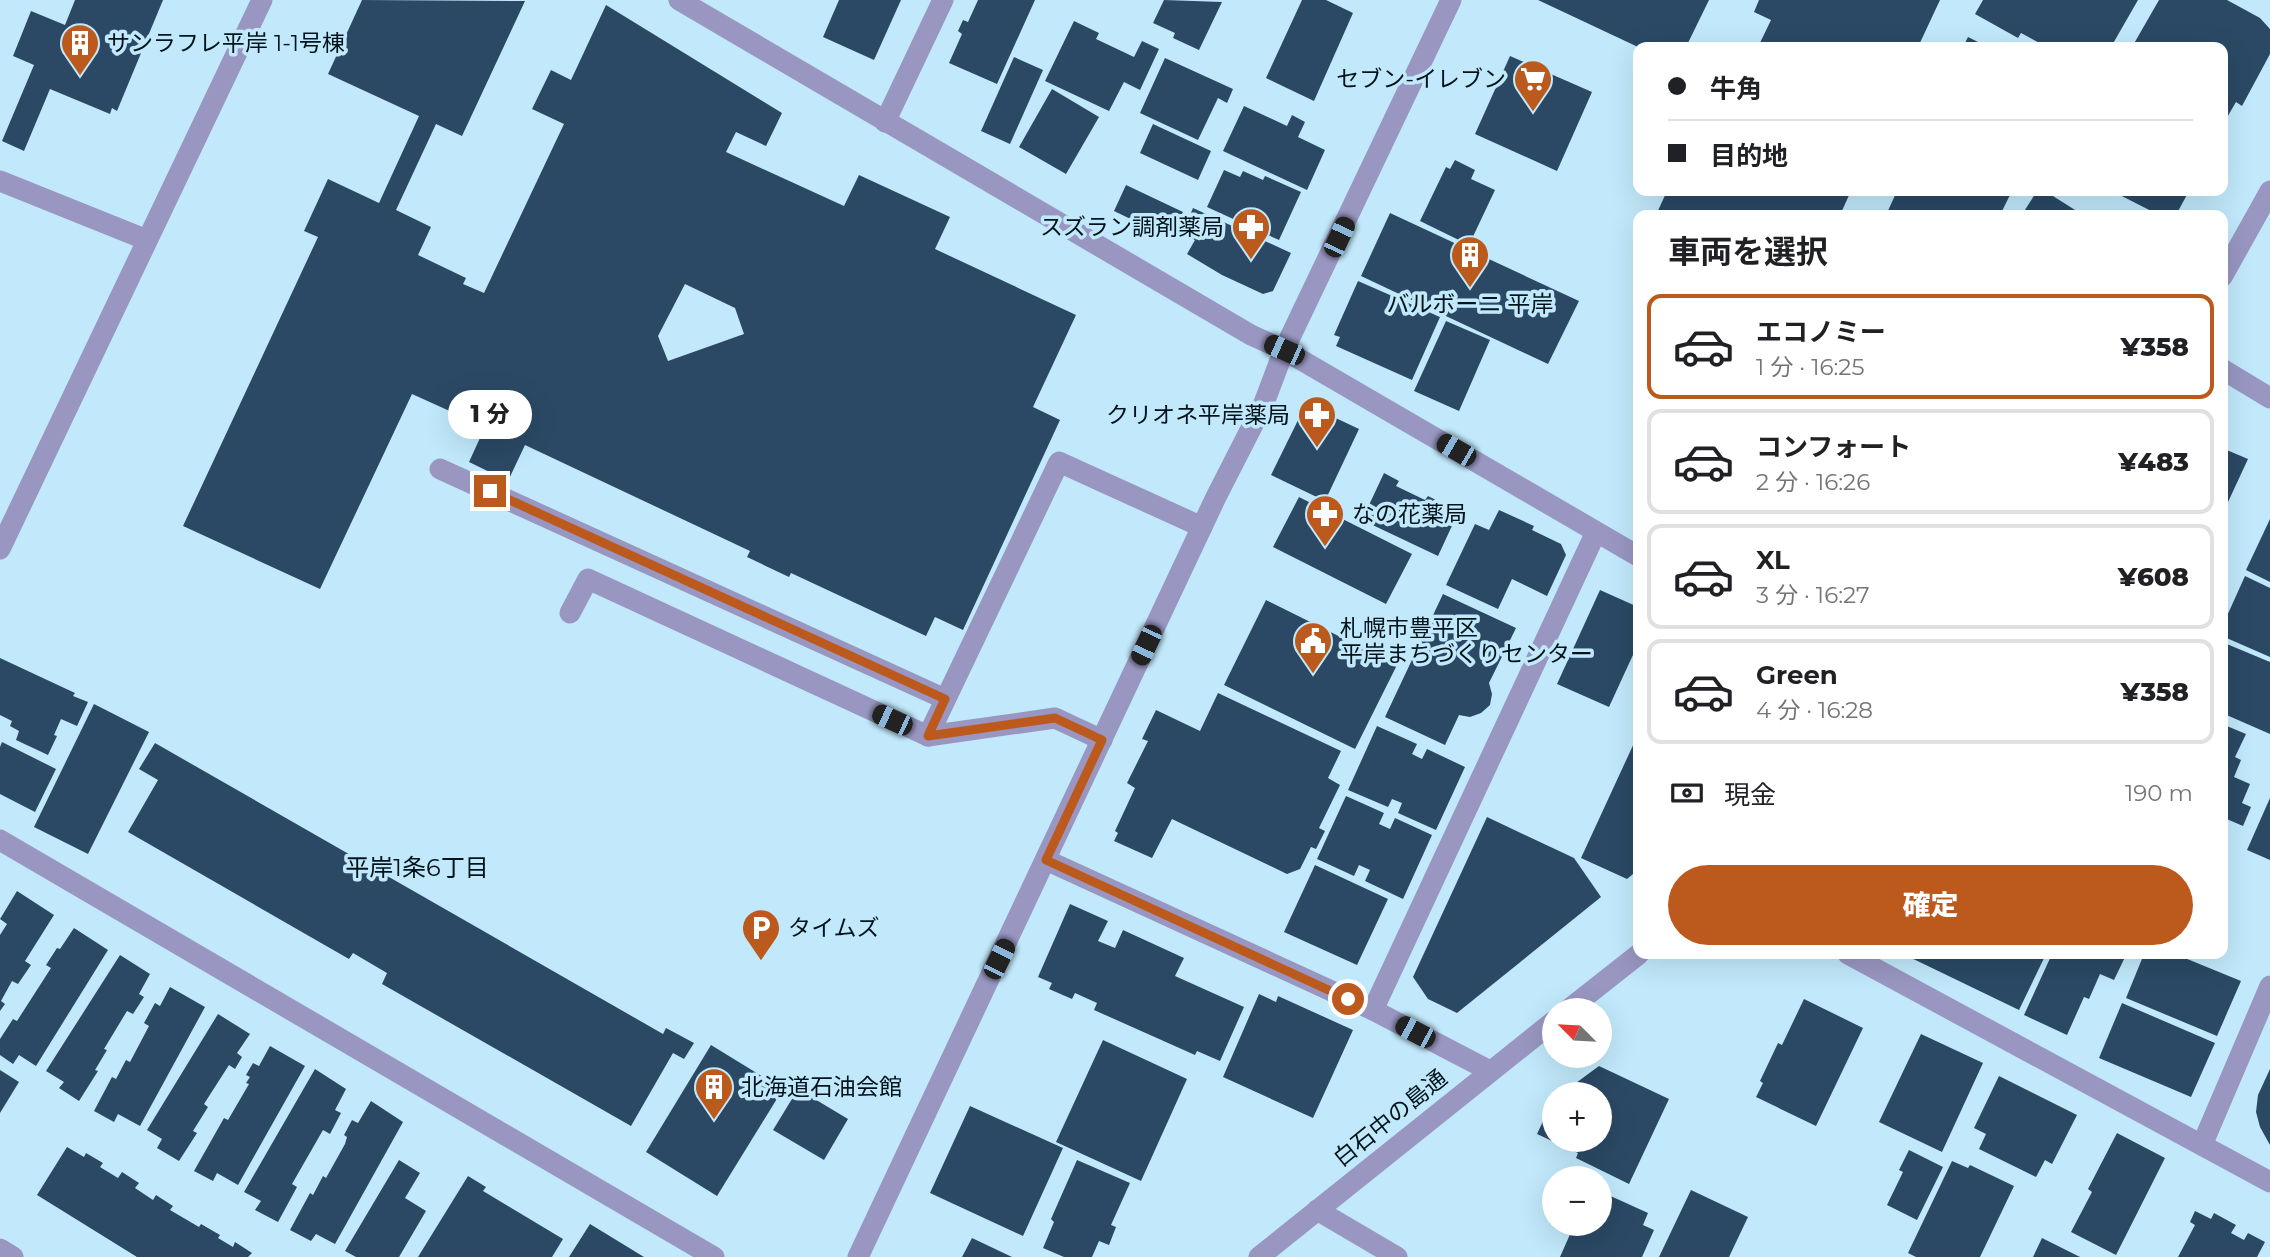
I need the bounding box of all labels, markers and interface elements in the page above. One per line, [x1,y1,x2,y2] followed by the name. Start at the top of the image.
[59,22,101,77] building icon: サンラフレ平岸 1-1号棟
[107,29,345,57] place label: サンラフレ平岸 1-1号棟
[1512,58,1554,113] supermarket icon: セブン-イレブン
[1336,65,1506,93] place label: セブン-イレブン
[1710,73,1762,105] text: 牛角
[1710,140,1788,172] text: 目的地
[1230,206,1272,261] pharmacy icon: スズラン調剤薬局
[1040,213,1224,241] place label: スズラン調剤薬局
[1321,214,1358,260] car
[1668,232,1828,271] text: 車両を選択
[1449,234,1491,289] building icon: バルボーニ 平岸
[1386,290,1554,318] place label: バルボーニ 平岸
[1672,315,1735,378] icon: car
[1756,316,1886,348] text: エコノミー
[2121,331,2189,363] text: ¥358
[1261,332,1308,368] car
[1756,353,1864,381] text: 1 分 · 16:25
[448,390,532,438] callout: 1 分
[1296,394,1338,449] pharmacy icon: クリオネ平岸薬局
[470,400,510,428] text: 1 分
[1106,401,1290,429] place label: クリオネ平岸薬局
[1433,430,1480,470] car
[1672,430,1735,493] icon: car
[1756,431,1911,463] text: コンフォート
[2118,446,2189,478] text: ¥483
[1756,468,1870,496] text: 2 分 · 16:26
[474,475,506,507] route end
[1304,493,1346,548] pharmacy icon: なの花薬局
[1352,500,1467,528] place label: なの花薬局
[1756,544,1790,576] text: XL
[1672,545,1735,608] icon: car
[2118,561,2189,593] text: ¥608
[1756,581,1870,609] text: 3 分 · 16:27
[1340,614,1593,668] place label: 札幌市豊平区 平岸まちづくりセンター
[1292,620,1334,675] public building icon: 札幌市豊平区 平岸まちづくりセンター
[1128,622,1165,668] car
[1756,659,1838,691] text: Green
[1672,660,1735,723] icon: car
[2121,676,2189,708] text: ¥358
[1756,696,1873,724] text: 4 分 · 16:28
[869,702,916,738] car
[1668,774,1706,812] icon: cash
[1724,779,1776,811] text: 現金
[2125,779,2193,807] text: 190 m
[345,853,489,882] district label: 平岸1条6丁目
[1668,865,2193,945] button: 確定
[740,907,782,962] parking icon: タイムズ
[788,914,880,942] place label: タイムズ
[981,936,1018,982] car
[1332,983,1364,1015] route start
[1542,998,1612,1068] north arrow
[1542,998,1612,1236] map controls
[1392,1013,1439,1051] car
[1328,1064,1452,1172] street label: 白石中の島通
[693,1066,735,1121] building icon: 北海道石油会館
[741,1073,902,1101] place label: 北海道石油会館
[1542,1082,1612,1152] button: +
[1542,1166,1612,1236] button: −

